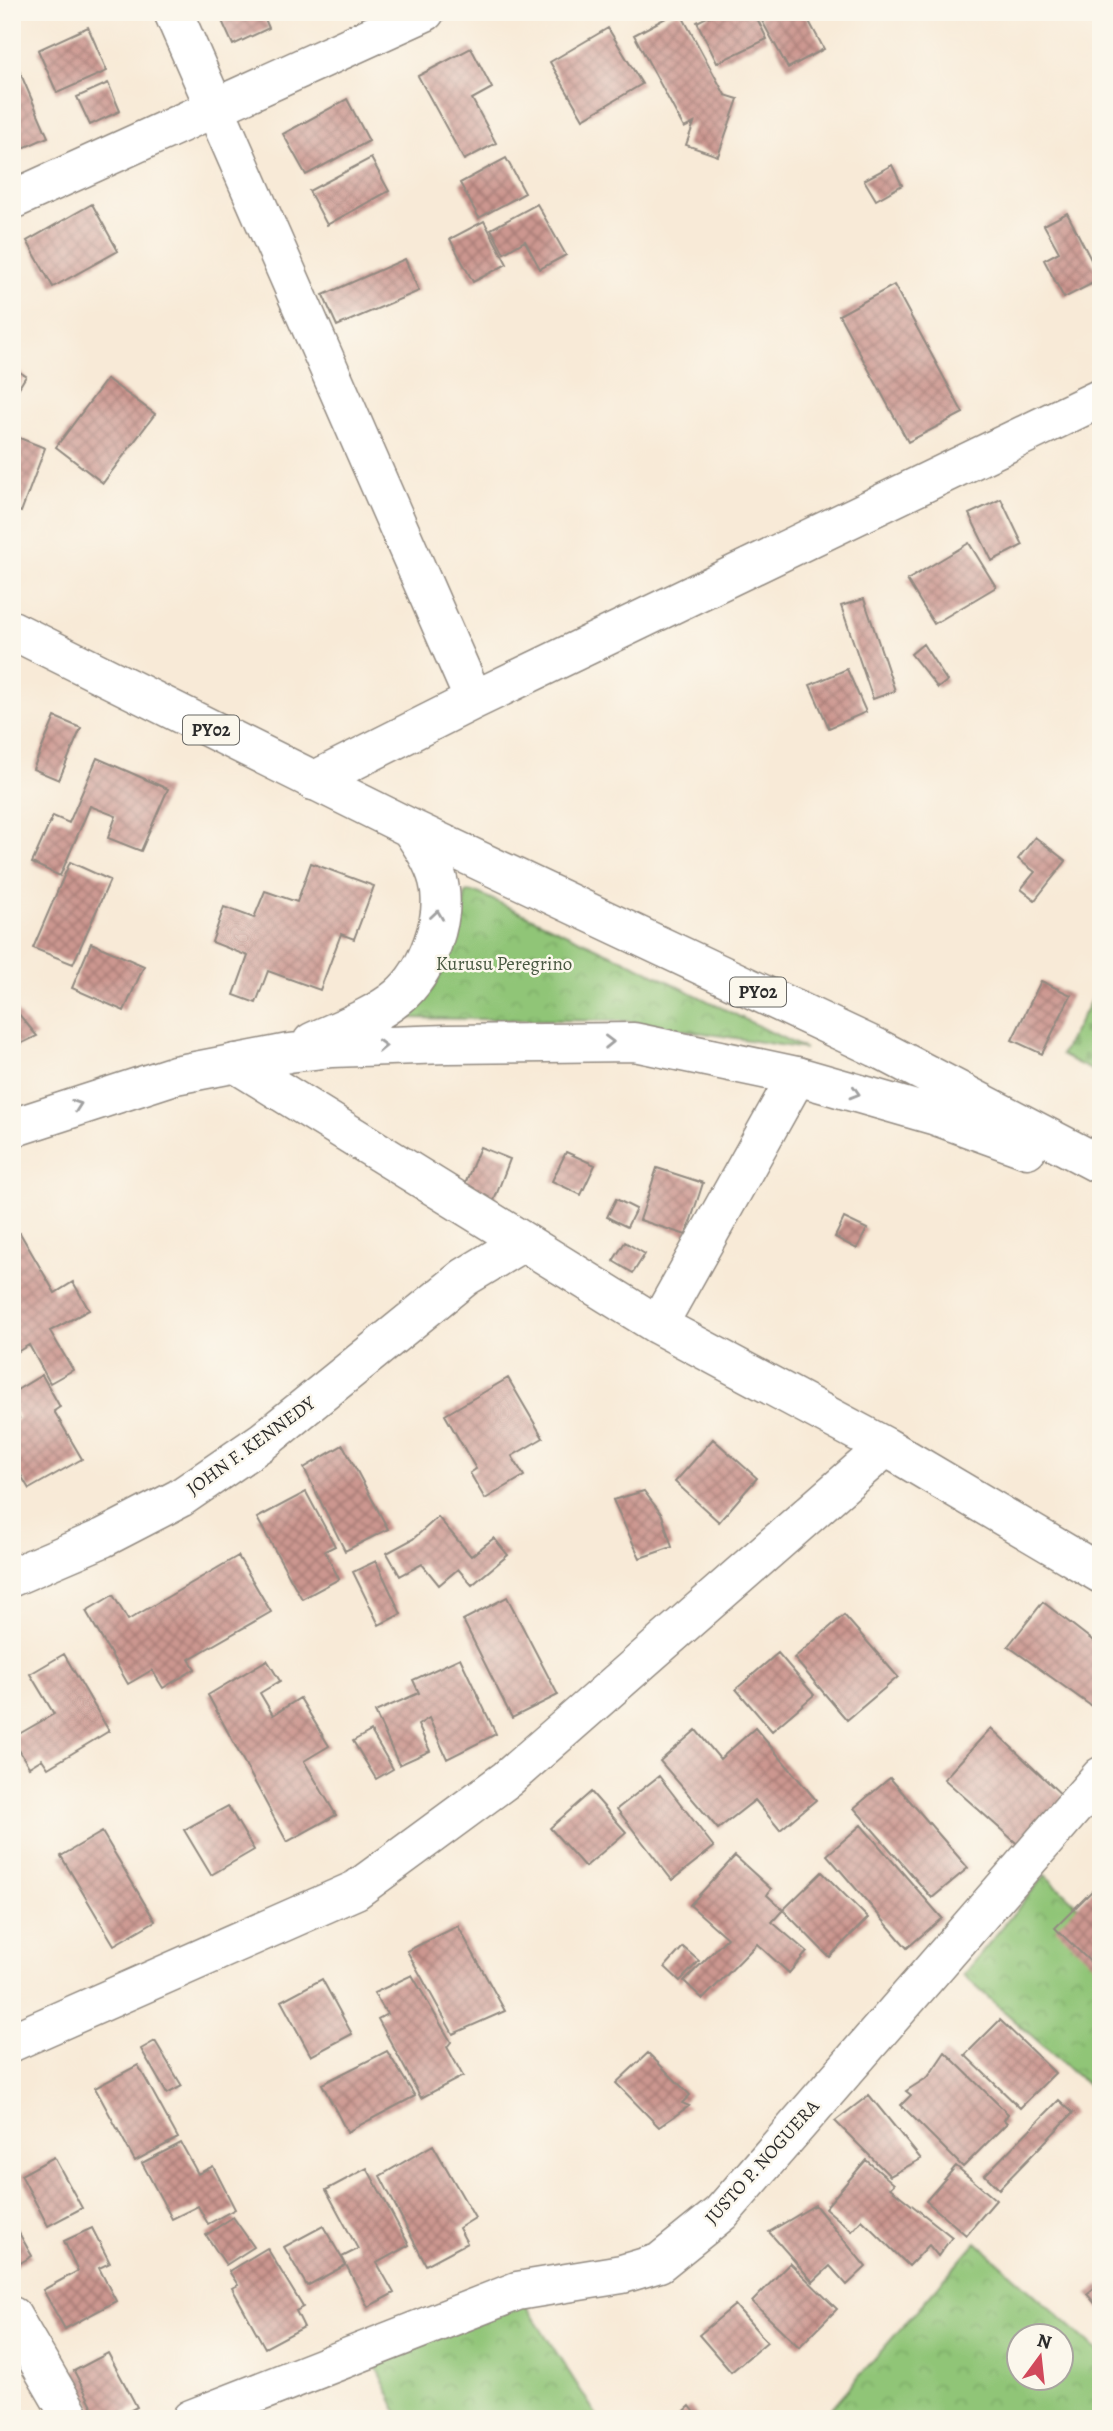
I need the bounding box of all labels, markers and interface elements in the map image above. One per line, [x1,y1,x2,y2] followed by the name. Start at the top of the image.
[183,716,239,744] road number: PY02
[430,909,445,921] one-way arrow
[436,951,572,977] park label: Kurusu Peregrino
[730,978,786,1007] road number: PY02
[604,1035,615,1050] one-way arrow
[376,1039,387,1054] one-way arrow
[849,1084,861,1099] one-way arrow
[70,1099,82,1113] one-way arrow
[181,1390,321,1502] street label: JOHN F. KENNEDY
[699,2093,826,2230] street label: JUSTO P. NOGUERA
[1004,2322,1074,2392] north arrow
[1034,2327,1054,2356] text: N

